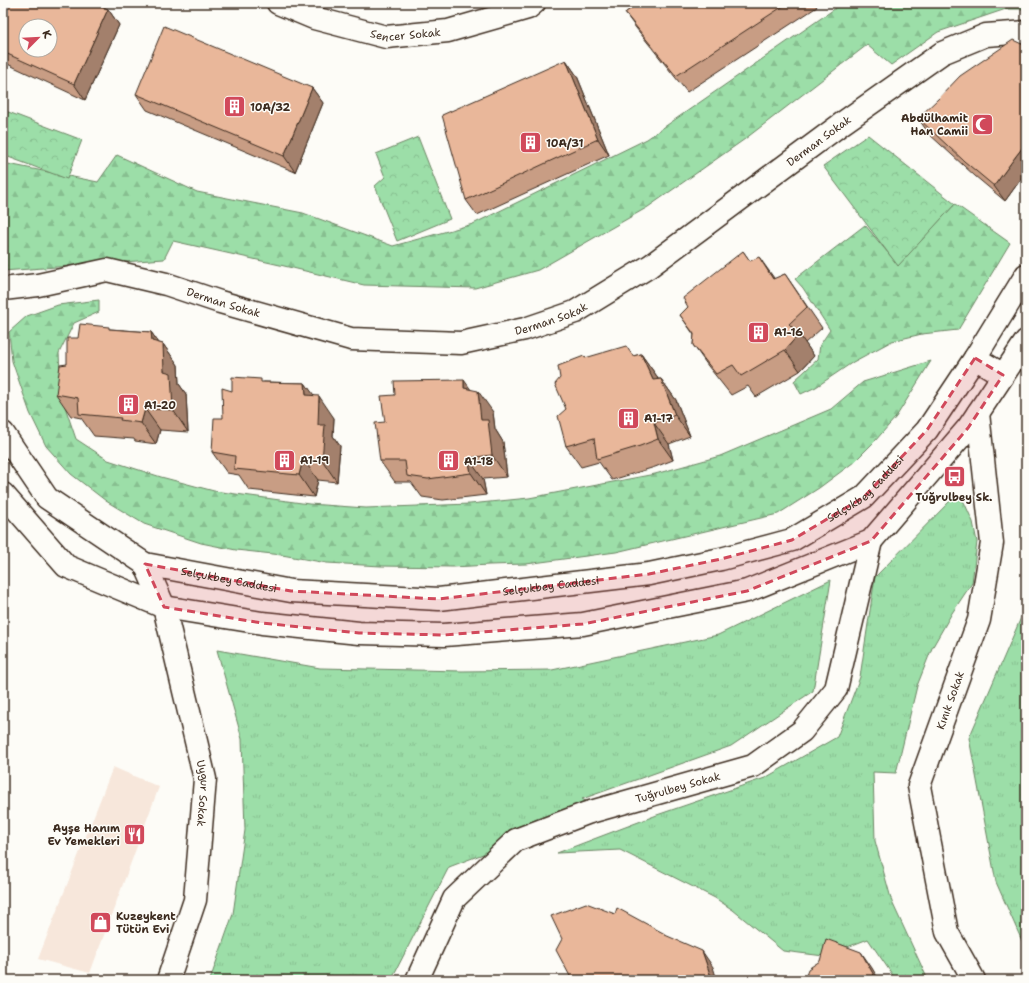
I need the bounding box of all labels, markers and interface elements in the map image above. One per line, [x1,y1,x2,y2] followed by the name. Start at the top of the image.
[18,18,58,58] north arrow
[369,25,441,46] street label: Sencer Sokak
[38,28,55,41] text: K
[222,94,248,120] building icon: 10A/32
[250,100,291,115] place label: 10A/32
[901,111,969,139] place label: Abdülhamit Han Camii
[970,111,996,137] mosque icon: Abdülhamit Han Camii
[784,112,854,170] street label: Derman Sokak
[517,130,543,156] building icon: 10A/31
[546,136,584,151] place label: 10A/31
[185,284,262,321] street label: Derman Sokak
[513,299,591,339] street label: Derman Sokak
[745,319,771,345] building icon: A1-16
[774,325,803,340] place label: A1-16
[116,392,142,418] building icon: A1-20
[144,398,176,413] place label: A1-20
[616,405,642,431] building icon: A1-17
[644,411,673,426] place label: A1-17
[271,447,297,473] building icon: A1-19
[436,448,462,474] building icon: A1-18
[824,452,907,526] street label: Selçukbey Caddesi
[300,453,329,468] place label: A1-19
[464,454,493,469] place label: A1-18
[941,464,967,490] bus stop icon: Tuğrulbey Sk.
[916,490,992,505] place label: Tuğrulbey Sk.
[180,564,278,596] street label: Selçukbey Caddesi
[502,573,600,599] street label: Selçukbey Caddesi
[933,669,968,732] street label: Kınık Sokak
[193,758,212,827] street label: Uygur Sokak
[634,769,722,807] street label: Tuğrulbey Sokak
[47,821,120,849] place label: Ayşe Hanım Ev Yemekleri
[122,821,148,847] restaurant icon: Ayşe Hanım Ev Yemekleri
[88,909,114,935] shop icon: Kuzeykent Tütün Evi
[116,909,176,937] place label: Kuzeykent Tütün Evi

